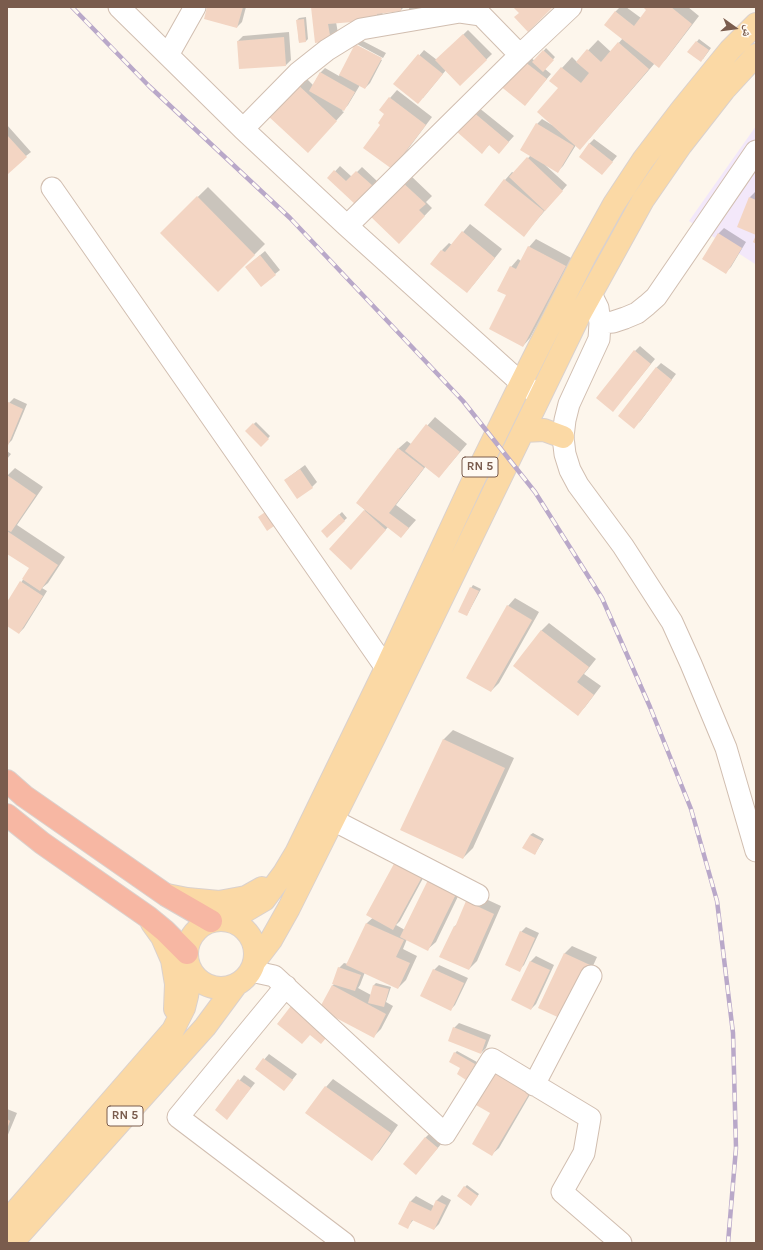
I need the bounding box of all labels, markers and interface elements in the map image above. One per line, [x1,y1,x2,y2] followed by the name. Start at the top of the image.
[715,8,755,48] north arrow
[739,24,755,38] text: ش
[462,457,498,477] road number: RN 5
[107,1106,143,1126] road number: RN 5

